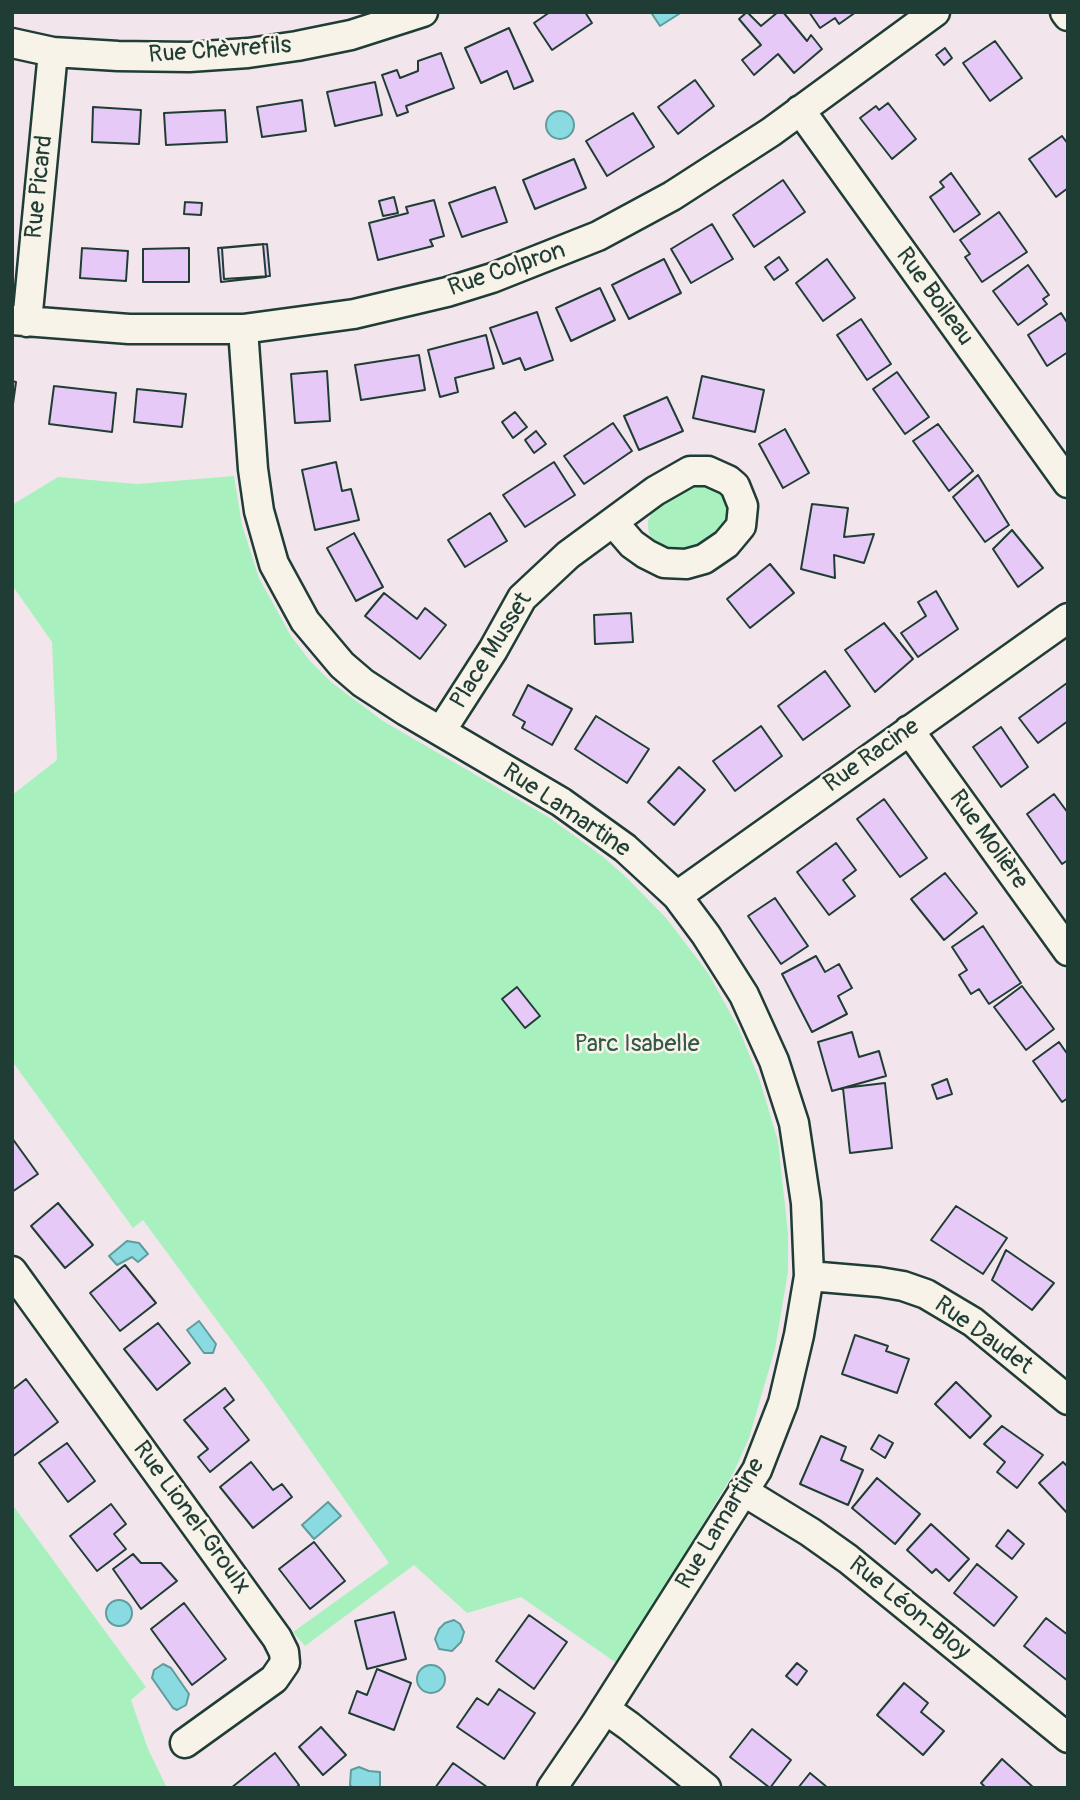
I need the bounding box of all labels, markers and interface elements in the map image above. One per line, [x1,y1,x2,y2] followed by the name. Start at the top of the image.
[148,32,292,70] street label: Rue Chèvrefils
[20,134,60,240] street label: Rue Picard
[445,237,569,303] street label: Rue Colpron
[889,242,979,352] street label: Rue Boileau
[445,588,539,714] street label: Place Musset
[819,713,925,799] street label: Rue Racine
[497,758,635,864] street label: Rue Lamartine
[942,785,1034,895] street label: Rue Molière
[575,1031,699,1059] park label: Parc Isabelle
[928,1291,1038,1381] street label: Rue Daudet
[126,1436,256,1600] street label: Rue Lionel-Groulx
[671,1453,771,1595] street label: Rue Lamartine
[842,1551,976,1667] street label: Rue Léon-Bloy

